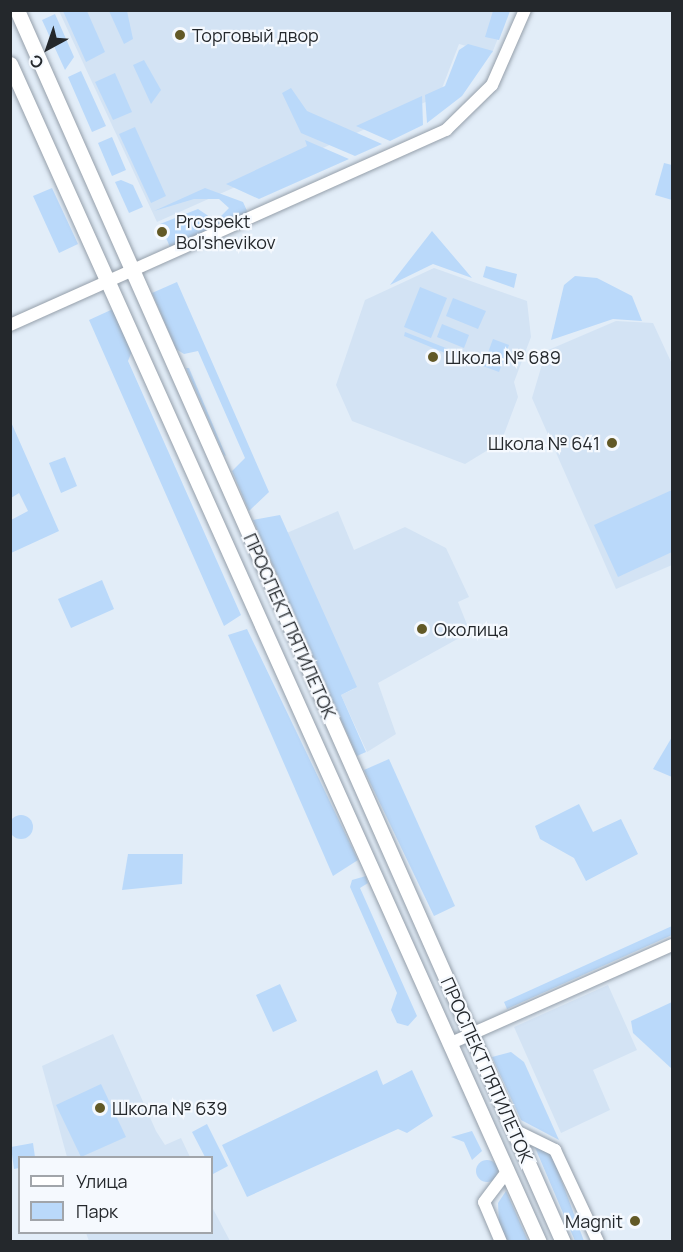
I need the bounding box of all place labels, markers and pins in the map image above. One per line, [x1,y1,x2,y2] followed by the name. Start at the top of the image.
[192,24,319,46] place label: Торговый двор
[173,28,187,42] marker: Торговый двор
[176,211,276,254] place label: Prospekt Bol'shevikov
[153,223,171,241] marker: Prospekt Bol'shevikov
[445,346,561,368] place label: Школа № 689
[426,350,440,364] marker: Школа № 689
[488,432,600,454] place label: Школа № 641
[605,436,619,450] marker: Школа № 641
[434,618,508,640] place label: Околица
[415,622,429,636] marker: Околица
[112,1097,227,1119] place label: Школа № 639
[93,1101,107,1115] marker: Школа № 639
[565,1210,623,1232] place label: Magnit
[628,1214,642,1228] marker: Magnit

